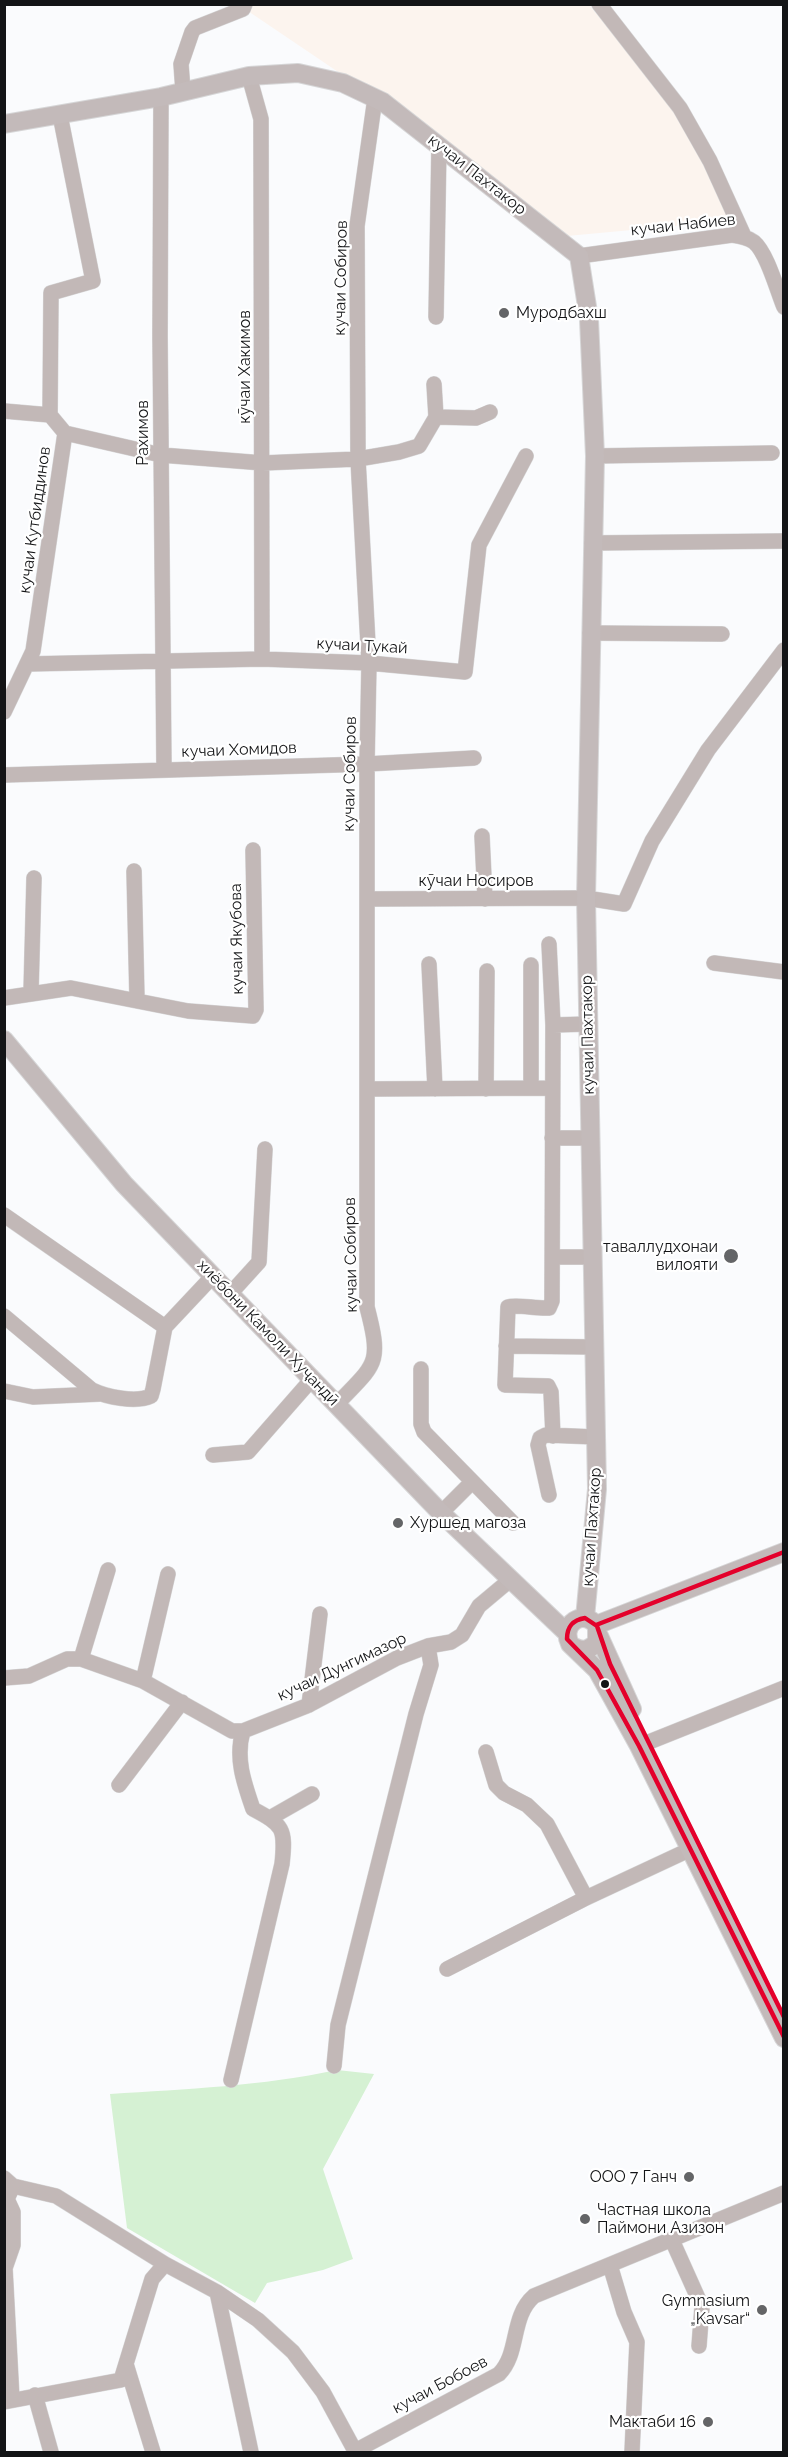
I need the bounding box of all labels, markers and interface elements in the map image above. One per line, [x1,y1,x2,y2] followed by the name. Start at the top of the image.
[424,131,530,219] street label: кучаи Пахтакор
[630,210,736,240] street label: кучаи Набиев
[330,220,352,336] street label: кучаи Собиров
[516,303,607,323] place label: Муродбахш
[497,306,511,320] marker: Муродбахш
[235,310,255,424] street label: кӯчаи Хакимов
[133,400,153,466] street label: Рахимов
[15,445,55,595] street label: кучаи Кутбиддинов
[316,634,408,658] street label: кучаи Тукай
[339,716,361,832] street label: кучаи Собиров
[181,738,297,762] street label: кучаи Хомидов
[419,871,533,891] street label: кӯчаи Носиров
[226,883,248,995] street label: кучаи Якубова
[577,975,599,1095] street label: кучаи Пахтакор
[340,1197,362,1313] street label: кучаи Собиров
[603,1237,718,1275] place label: таваллудхонаи вилояти
[722,1247,740,1265] marker: таваллудхонаи вилояти
[193,1256,343,1410] street label: хиёбони Камоли Хуҷандӣ
[578,1467,606,1587] street label: кучаи Пахтакор
[410,1513,526,1533] place label: Хуршед магоза
[391,1516,405,1530] marker: Хуршед магоза
[274,1629,410,1705] street label: кучаи Дунгимазор
[599,1678,611,1690] unlabelled marker
[590,2167,677,2187] place label: ООО 7 Ганч
[682,2170,696,2184] marker: ООО 7 Ганч
[597,2200,724,2238] place label: Частная школа Паймони Азизон
[578,2212,592,2226] marker: Частная школа Паймони Азизон
[662,2291,750,2329] place label: Gymnasium „Kavsar“
[755,2303,769,2317] marker: Gymnasium „Kavsar“
[389,2352,491,2418] street label: кучаи Бобоев
[609,2412,696,2432] place label: Мактаби 16
[701,2415,715,2429] marker: Мактаби 16

